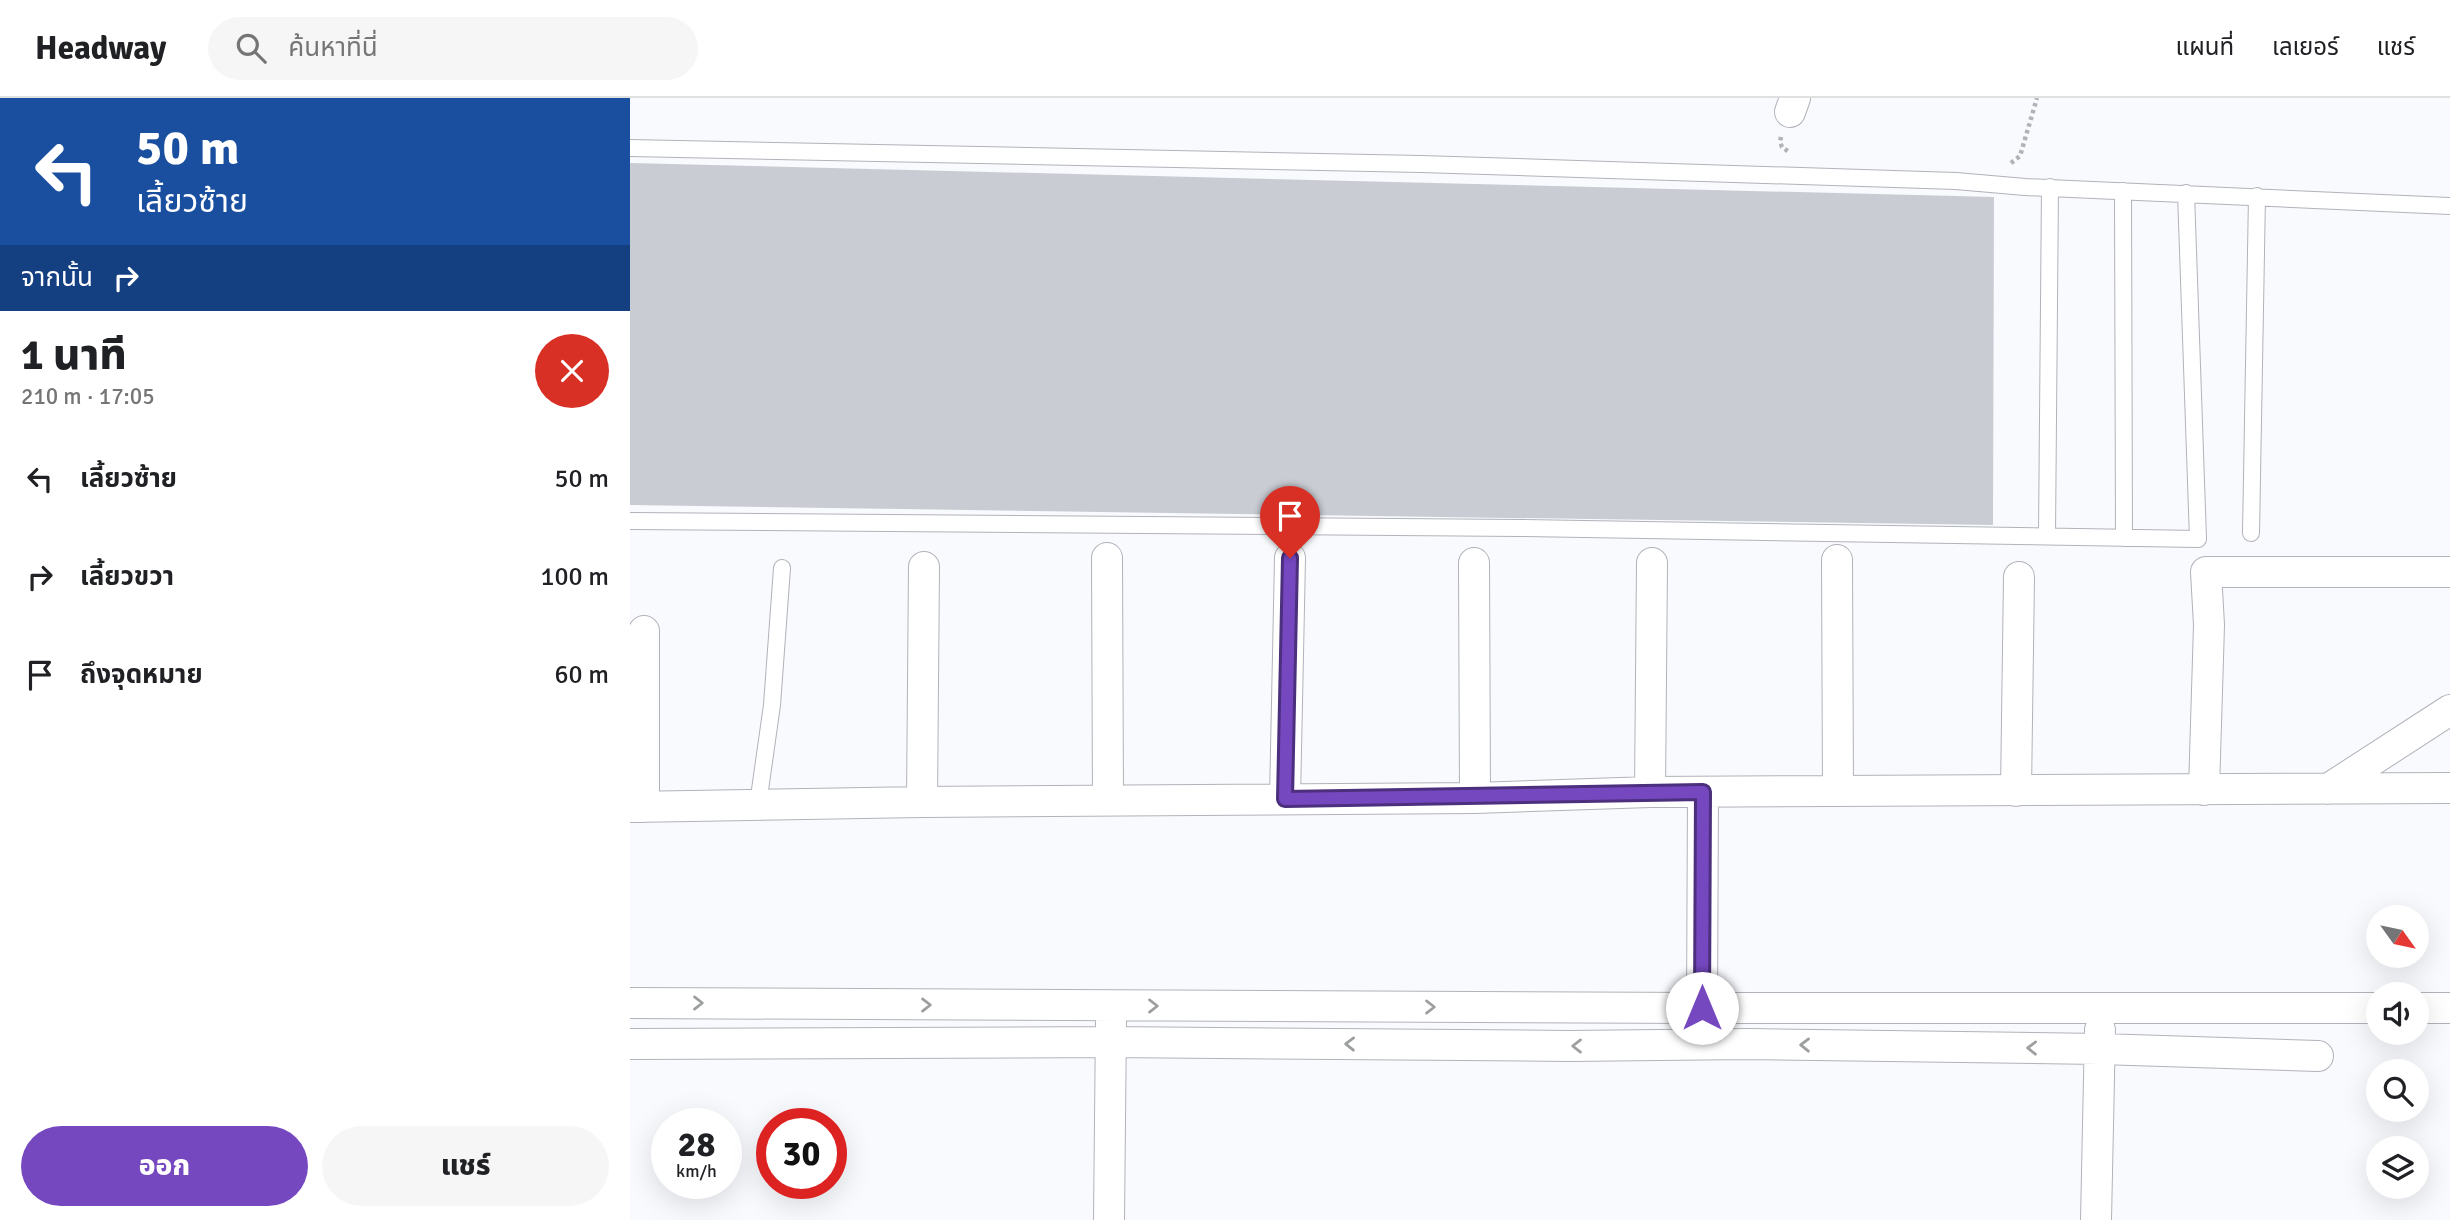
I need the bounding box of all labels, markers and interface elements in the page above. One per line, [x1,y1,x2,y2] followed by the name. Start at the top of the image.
[208,17,698,80] search box
[35,28,166,69] text: Headway
[232,29,270,67] icon: search
[288,32,378,64] text: ค้นหาที่นี่
[2176,32,2234,62] text: แผนที่
[2272,32,2339,62] text: เลเยอร์
[2377,32,2415,62] text: แชร์
[136,118,239,178] text: 50 m
[21,126,112,217] icon: left
[136,182,248,221] text: เลี้ยวซ้าย
[107,259,145,297] icon: right
[21,262,93,294] text: จากนั้น
[21,330,127,381] text: 1 นาที
[535,334,609,408] button: close
[21,382,155,411] text: 210 m · 17:05
[21,460,59,498] icon: left
[80,463,177,495] text: เลี้ยวซ้าย
[554,463,609,495] text: 50 m
[1260,486,1320,558] pin
[1271,497,1309,535] icon: arrive
[21,558,59,596] icon: right
[80,561,174,593] text: เลี้ยวขวา
[540,561,609,593] text: 100 m
[21,656,59,694] icon: arrive
[80,659,203,691] text: ถึงจุดหมาย
[554,659,609,691] text: 60 m
[2366,905,2429,968] north arrow
[2366,905,2429,1199] map controls
[1665,971,1739,1045] position arrow
[2366,982,2429,1045] button: sound
[693,996,704,1011] one-way arrow
[921,997,931,1013] one-way arrow
[1148,998,1159,1014] one-way arrow
[1425,999,1435,1015] one-way arrow
[1344,1036,1354,1052] one-way arrow
[1799,1037,1809,1053] one-way arrow
[1571,1038,1582,1054] one-way arrow
[2026,1041,2037,1056] one-way arrow
[2366,1059,2429,1122] button: search
[756,1108,847,1199] speed limit sign: 30
[678,1123,715,1166] text: 28
[21,1126,308,1206] button: ออก
[322,1126,609,1206] button: แชร์
[2366,1136,2429,1199] button: layers
[676,1160,717,1182] text: km/h

